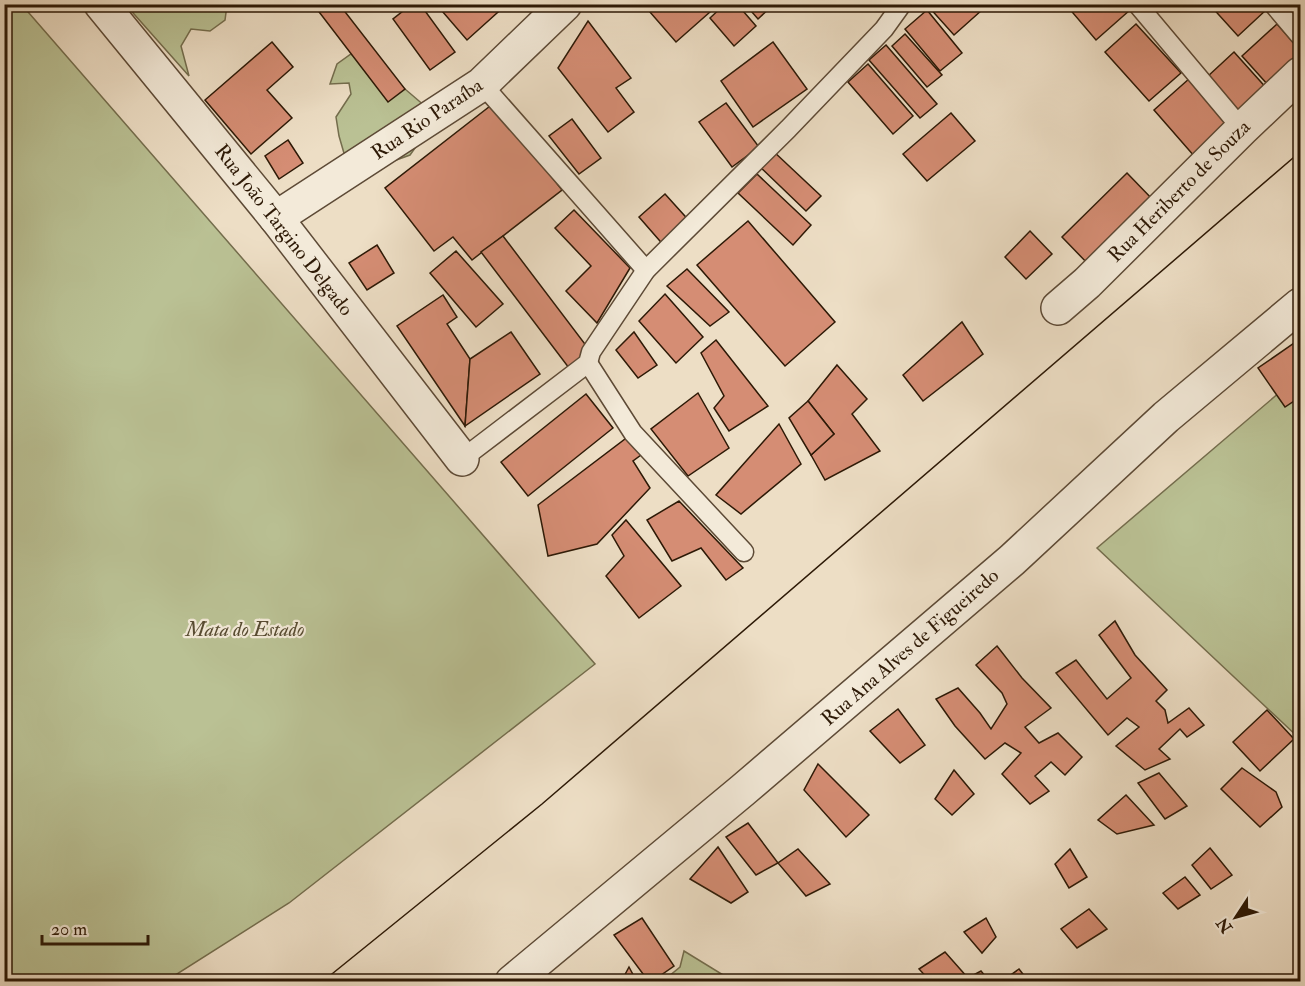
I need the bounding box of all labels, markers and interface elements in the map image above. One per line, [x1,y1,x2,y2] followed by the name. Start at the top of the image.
[367,72,488,165] street label: Rua Rio Paraíba
[1102,114,1256,268] street label: Rua Heriberto de Souza
[209,139,359,321] street label: Rua João Targino Delgado
[816,563,1004,731] street label: Rua Ana Alves de Figueiredo
[185,617,304,642] park label: Mata do Estado
[1206,887,1266,947] north arrow
[42,908,148,946] scale bar
[1212,913,1238,938] text: N
[51,918,87,941] text: 20 m

